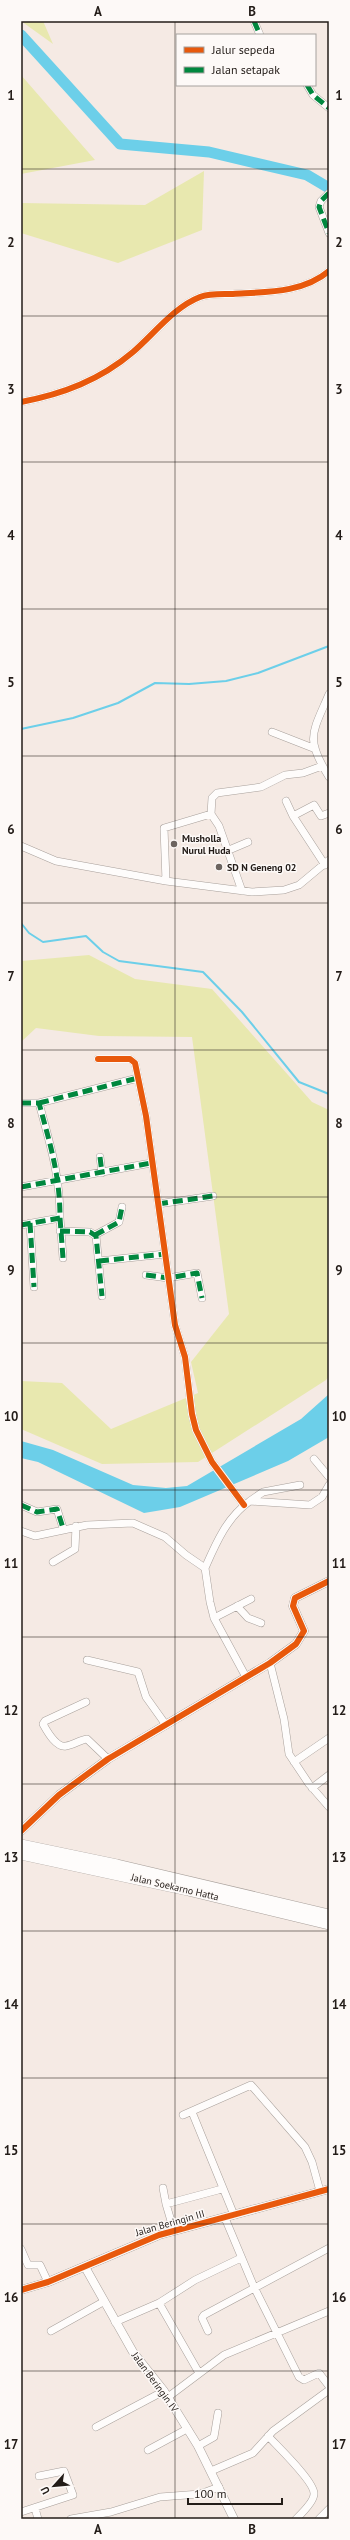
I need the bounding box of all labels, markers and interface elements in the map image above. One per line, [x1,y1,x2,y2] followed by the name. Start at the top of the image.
[94,3,102,20] text: A
[248,3,256,20] text: B
[176,34,316,86] legend
[211,42,275,57] text: Jalur sepeda
[211,62,280,77] text: Jalan setapak
[7,87,15,104] text: 1
[335,87,343,104] text: 1
[7,234,15,251] text: 2
[335,234,343,251] text: 2
[7,381,15,398] text: 3
[335,381,343,398] text: 3
[7,527,15,544] text: 4
[335,527,343,544] text: 4
[7,674,15,691] text: 5
[335,674,343,691] text: 5
[7,821,15,838] text: 6
[335,821,343,838] text: 6
[182,832,231,857] place label: Musholla Nurul Huda
[169,839,179,849] marker: Musholla Nurul Huda
[227,861,297,874] place label: SD N Geneng 02
[214,862,224,872] marker: SD N Geneng 02
[7,968,15,985] text: 7
[335,968,343,985] text: 7
[7,1115,15,1132] text: 8
[335,1115,343,1132] text: 8
[7,1262,15,1279] text: 9
[335,1262,343,1279] text: 9
[4,1408,18,1425] text: 10
[332,1408,346,1425] text: 10
[4,1555,18,1572] text: 11
[332,1555,346,1572] text: 11
[4,1702,18,1719] text: 12
[332,1702,346,1719] text: 12
[4,1849,18,1866] text: 13
[332,1849,346,1866] text: 13
[129,1870,220,1903] street label: Jalan Soekarno Hatta
[4,1996,19,2013] text: 14
[332,1996,347,2013] text: 14
[4,2142,18,2159] text: 15
[332,2142,346,2159] text: 15
[133,2207,206,2239] street label: Jalan Beringin III
[4,2289,18,2306] text: 16
[332,2289,346,2306] text: 16
[128,2349,181,2415] street label: Jalan Beringin IV
[4,2436,18,2453] text: 17
[332,2436,346,2453] text: 17
[34,2466,74,2506] north arrow
[188,2480,282,2506] scale bar
[37,2484,53,2497] text: U
[194,2486,227,2501] text: 100 m
[94,2521,102,2538] text: A
[248,2521,256,2538] text: B

